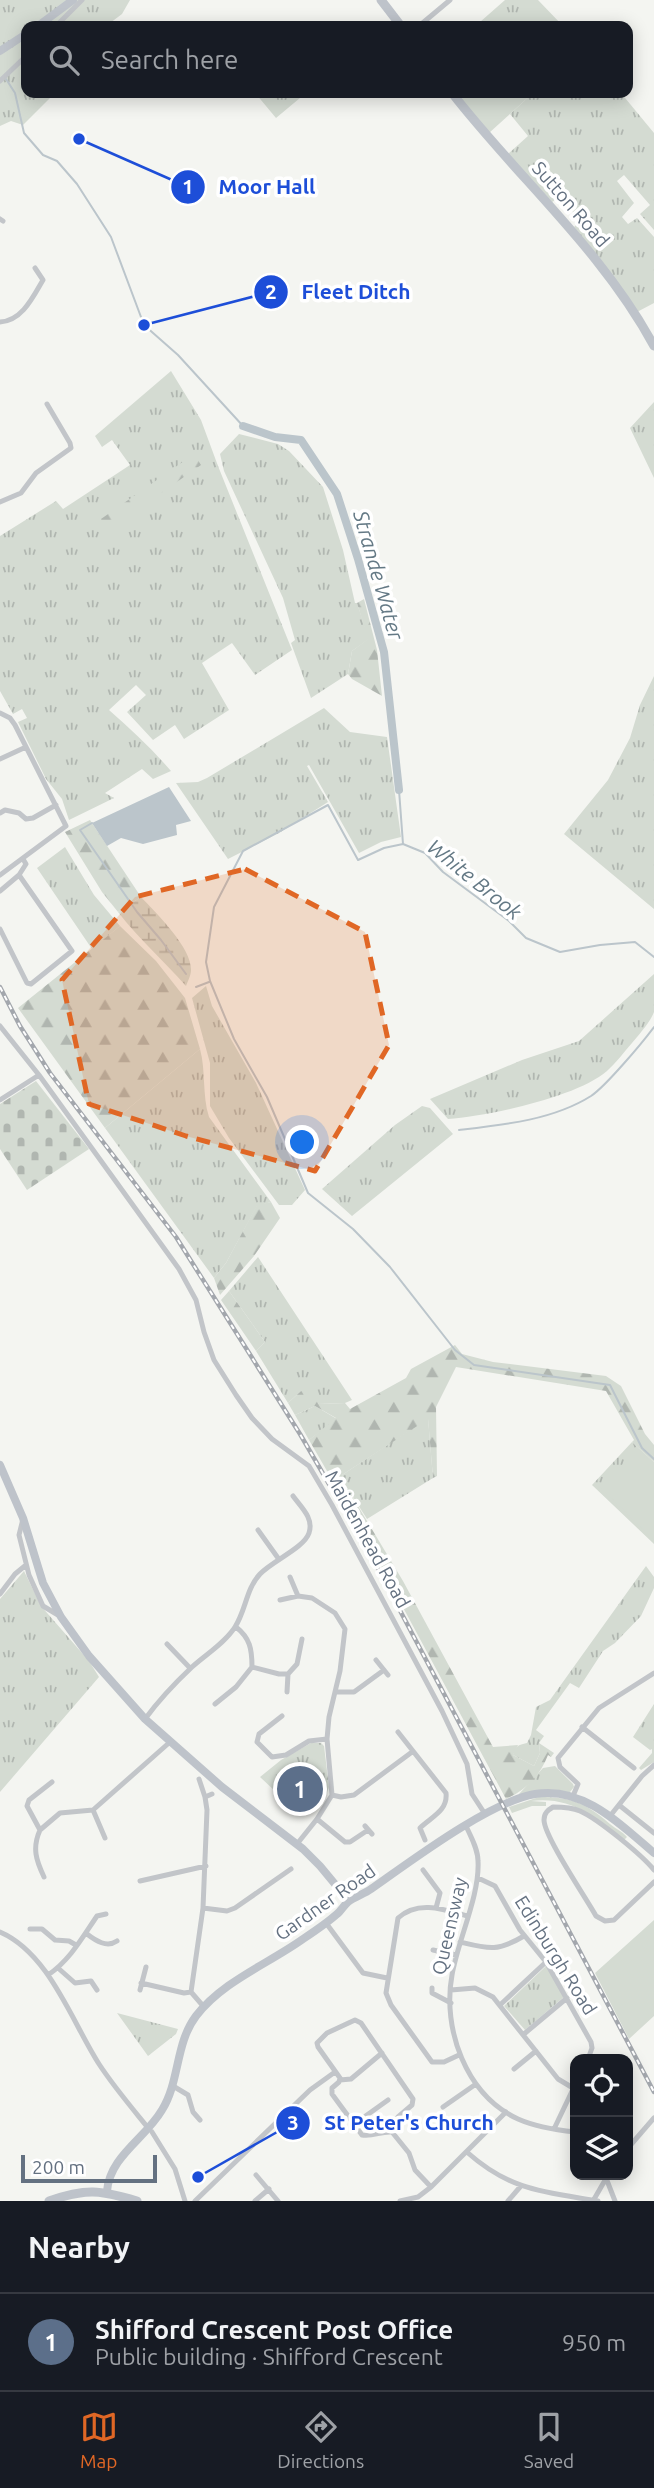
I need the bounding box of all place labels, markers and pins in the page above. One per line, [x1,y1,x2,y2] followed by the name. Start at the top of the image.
[170,166,330,208] callout: Moor Hall
[253,271,425,313] callout: Fleet Ditch
[277,1763,323,1815] pin: 1
[276,2102,508,2144] callout: St Peter's Church

